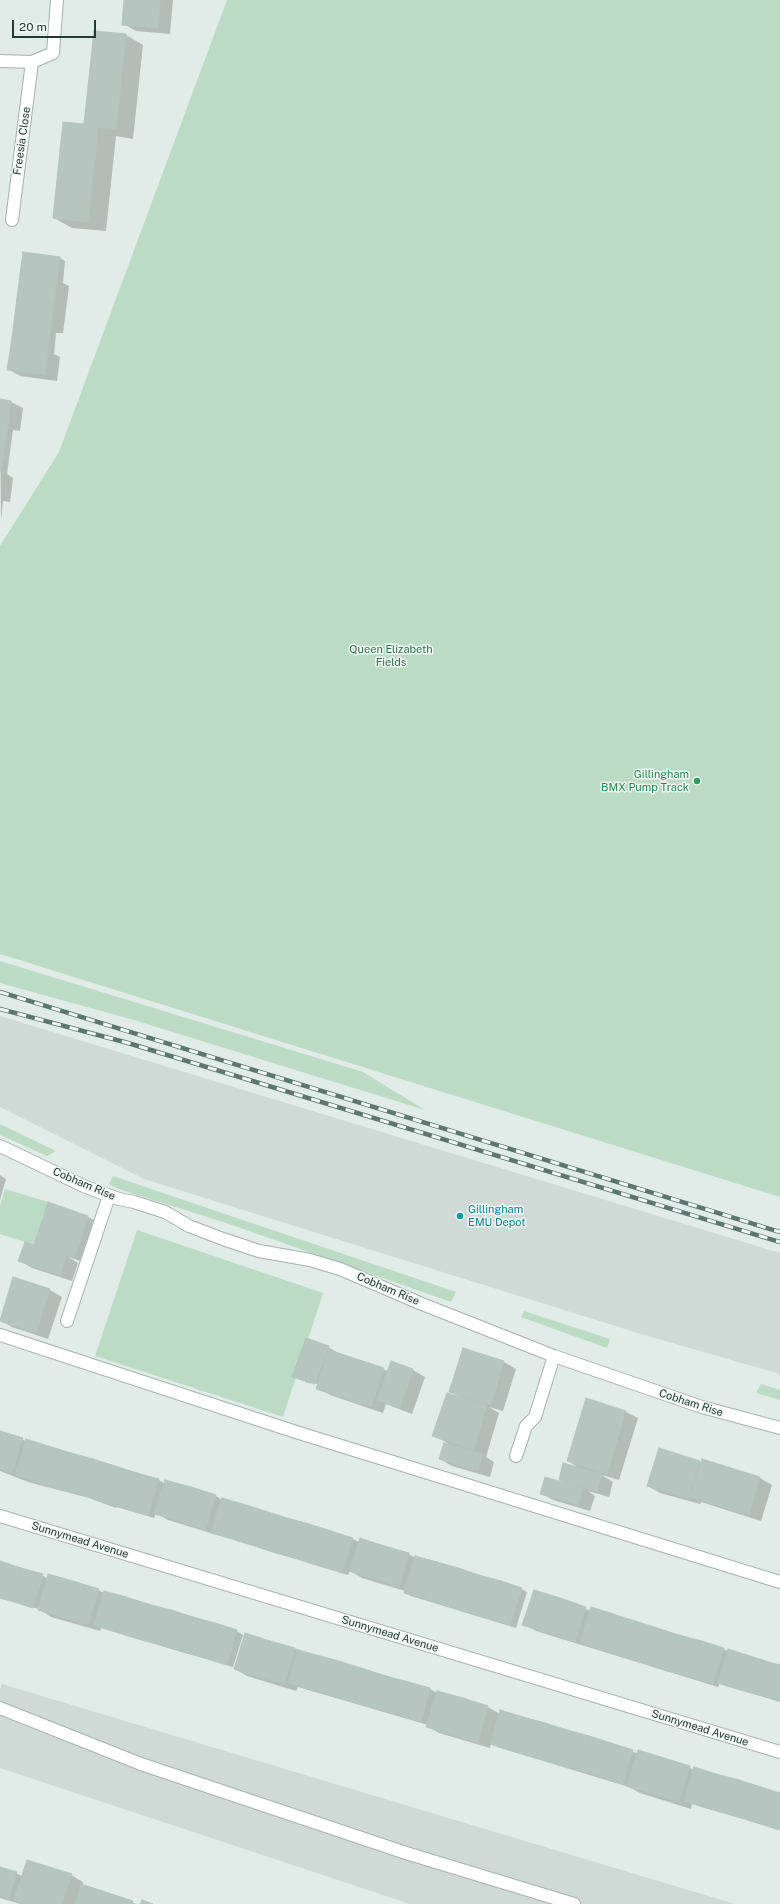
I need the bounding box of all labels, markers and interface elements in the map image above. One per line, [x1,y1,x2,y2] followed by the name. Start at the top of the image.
[14,12,98,38] scale bar
[19,20,47,34] text: 20 m
[11,106,33,176] street label: Freesia Close
[349,643,433,669] park label: Queen Elizabeth Fields
[601,768,689,794] place label: Gillingham BMX Pump Track
[692,776,702,786] marker: Gillingham BMX Pump Track
[51,1165,117,1203] street label: Cobham Rise
[468,1203,526,1229] place label: Gillingham EMU Depot
[455,1211,465,1221] marker: Gillingham EMU Depot
[355,1270,421,1308] street label: Cobham Rise
[657,1386,725,1420] street label: Cobham Rise
[30,1519,130,1561] street label: Sunnymead Avenue
[340,1613,440,1655] street label: Sunnymead Avenue
[650,1707,750,1749] street label: Sunnymead Avenue

